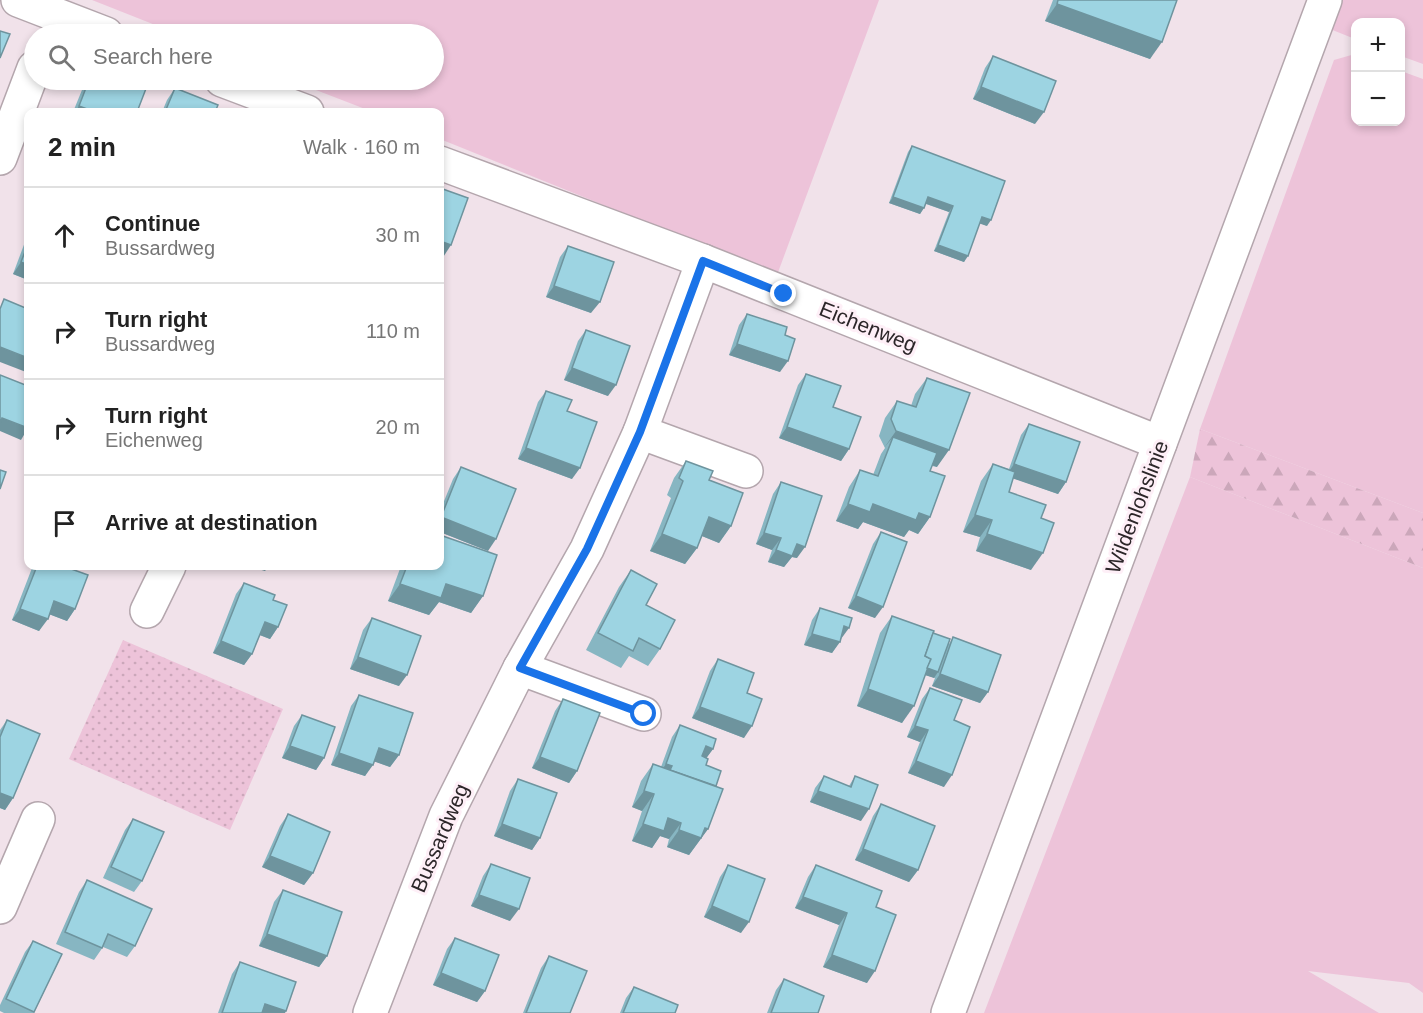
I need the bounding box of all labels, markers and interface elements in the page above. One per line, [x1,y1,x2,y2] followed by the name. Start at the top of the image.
[1351,18,1405,126] map controls
[1351,18,1405,72] button: +
[24,24,444,90] search box
[45,41,78,74] icon: search
[93,44,213,69] text: Search here
[1351,72,1405,126] button: −
[48,132,116,162] text: 2 min
[303,136,420,158] text: Walk · 160 m
[105,211,200,236] text: Continue
[48,219,81,252] icon: ahead
[376,224,420,246] text: 30 m
[105,237,215,259] text: Bussardweg
[770,280,796,306] route end
[816,297,920,356] street label: Eichenweg
[105,307,207,332] text: Turn right
[48,315,81,348] icon: right
[366,320,420,342] text: 110 m
[105,333,215,355] text: Bussardweg
[105,403,207,428] text: Turn right
[48,411,81,444] icon: right
[376,416,420,438] text: 20 m
[105,429,203,451] text: Eichenweg
[1101,437,1172,576] street label: Wildenlohslinie
[48,507,81,540] icon: arrive
[105,510,318,535] text: Arrive at destination
[630,700,656,726] route start
[406,780,473,895] street label: Bussardweg

